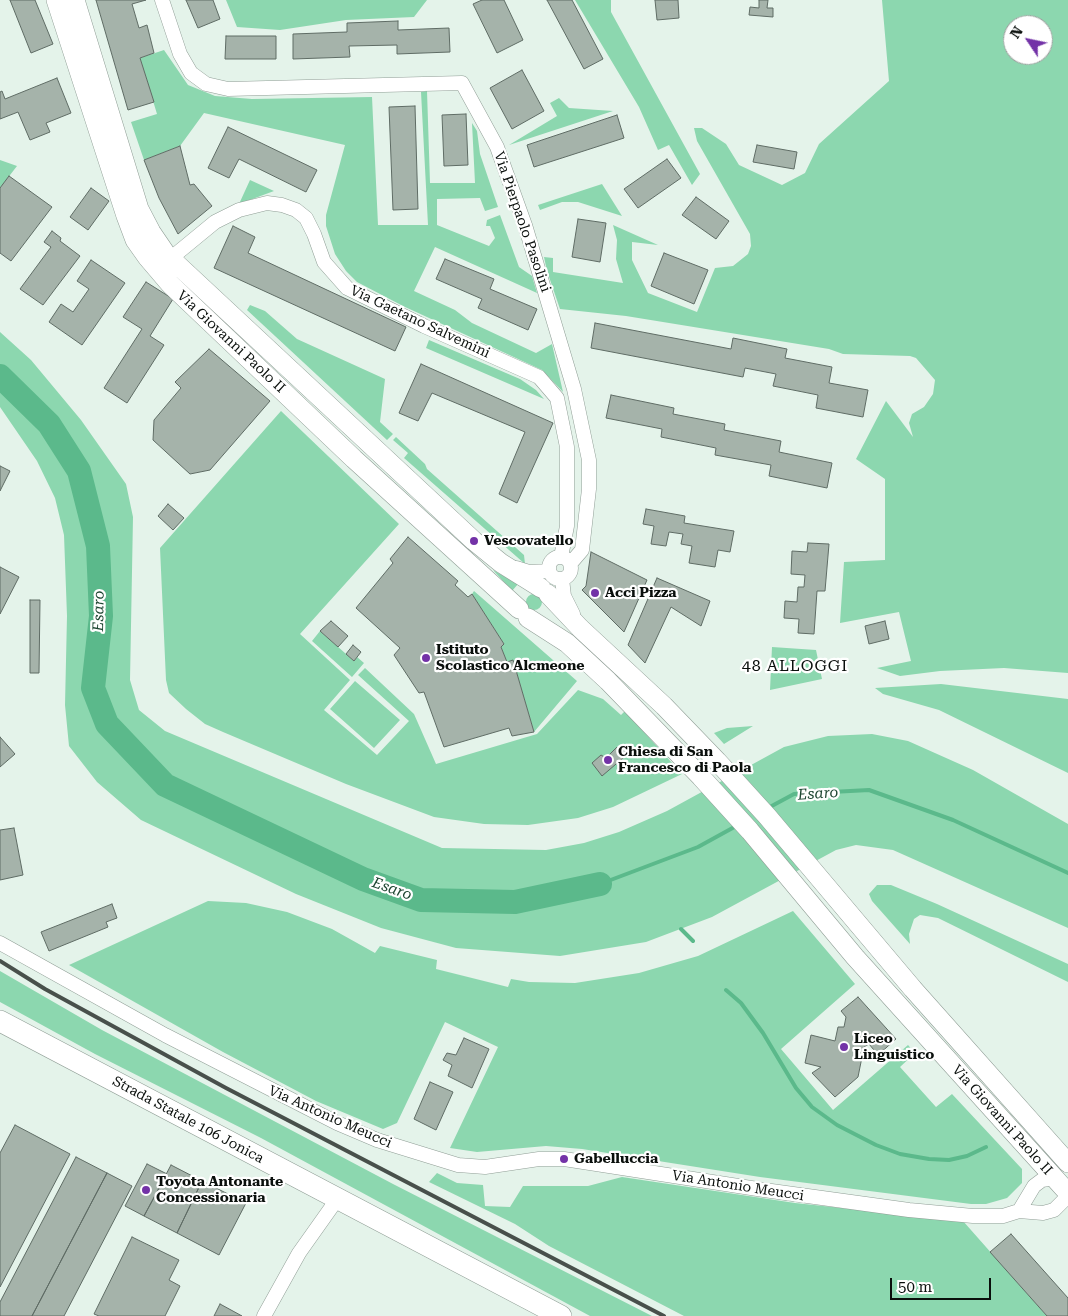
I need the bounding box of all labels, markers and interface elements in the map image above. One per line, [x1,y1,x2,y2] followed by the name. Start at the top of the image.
[1003,15,1053,65] north arrow
[1007,23,1026,41] text: N
[490,150,554,294] street label: Via Pierpaolo Pasolini
[347,282,493,362] street label: Via Gaetano Salvemini
[173,287,289,397] street label: Via Giovanni Paolo II
[484,533,573,549] place label: Vescovatello
[468,535,480,547] marker: Vescovatello
[605,585,676,601] place label: Acci Pizza
[589,587,601,599] marker: Acci Pizza
[90,591,108,631] water label: Esaro
[436,642,585,674] place label: Istituto Scolastico Alcmeone
[420,652,432,664] marker: Istituto Scolastico Alcmeone
[741,656,849,676] district label: 48 ALLOGGI
[618,744,751,776] place label: Chiesa di San Francesco di Paola
[602,754,614,766] marker: Chiesa di San Francesco di Paola
[797,784,839,804] water label: Esaro
[370,874,414,904] water label: Esaro
[854,1031,934,1064] place label: Liceo Linguistico
[838,1041,850,1053] marker: Liceo Linguistico
[948,1062,1056,1178] street label: Via Giovanni Paolo II
[110,1073,266,1167] street label: Strada Statale 106 Jonica
[266,1082,394,1152] street label: Via Antonio Meucci
[574,1151,658,1167] place label: Gabelluccia
[558,1153,570,1165] marker: Gabelluccia
[671,1167,805,1205] street label: Via Antonio Meucci
[156,1174,283,1206] place label: Toyota Antonante Concessionaria
[140,1184,152,1196] marker: Toyota Antonante Concessionaria
[893,1268,994,1300] scale bar
[898,1278,932,1296] text: 50 m

